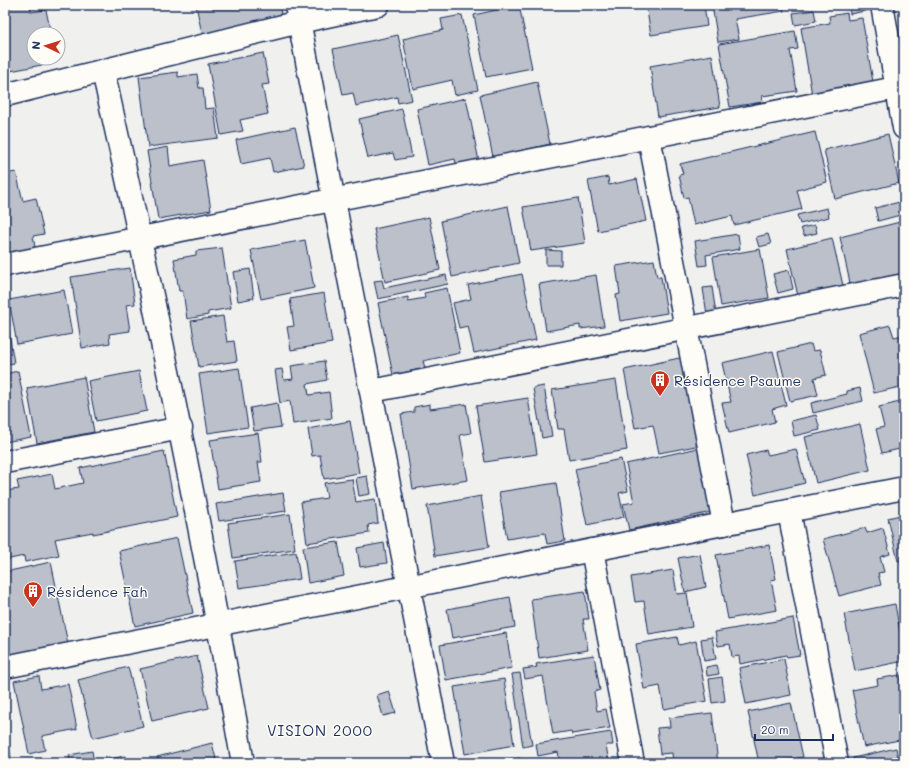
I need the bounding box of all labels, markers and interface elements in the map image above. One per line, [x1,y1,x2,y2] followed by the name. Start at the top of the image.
[26,26,66,66] north arrow
[28,41,43,50] text: N
[649,369,671,397] building icon: Résidence Psaume
[674,371,801,390] place label: Résidence Psaume
[22,580,44,608] building icon: Résidence Fah
[47,582,147,601] place label: Résidence Fah
[755,716,833,742] scale bar
[267,720,373,740] district label: VISION 2000
[761,721,789,737] text: 20 m

